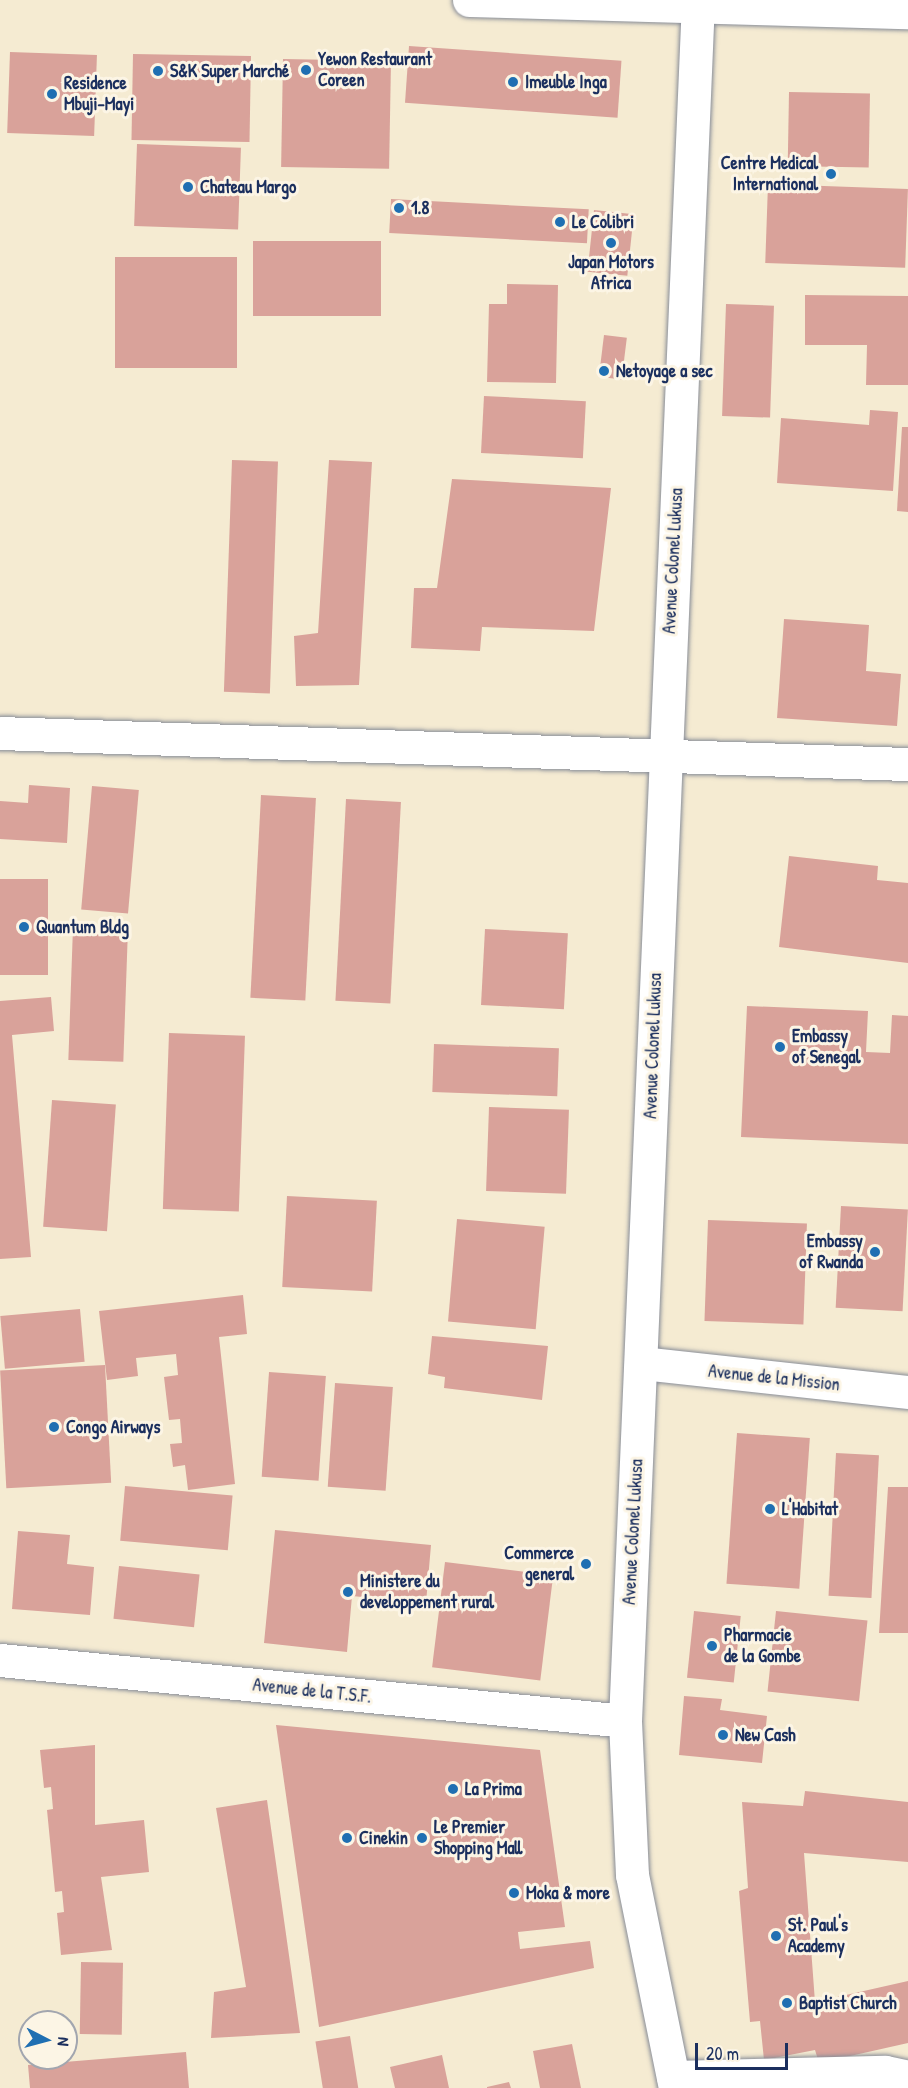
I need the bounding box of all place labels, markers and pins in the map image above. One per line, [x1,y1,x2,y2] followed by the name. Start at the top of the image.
[318,49,432,92] place label: Yewon Restaurant Coreen
[170,60,289,82] place label: S&K Super Marché
[299,63,313,77] marker: Yewon Restaurant Coreen
[151,64,165,78] marker: S&K Super Marché
[525,71,607,93] place label: Imeuble Inga
[64,73,134,116] place label: Residence Mbuji-Mayi
[506,75,520,89] marker: Imeuble Inga
[45,87,59,101] marker: Residence Mbuji-Mayi
[721,153,818,195] place label: Centre Medical International
[822,165,840,183] marker: Centre Medical International
[200,176,296,198] place label: Chateau Margo
[181,180,195,194] marker: Chateau Margo
[411,197,429,219] place label: 1.8
[392,201,406,215] marker: 1.8
[572,211,634,233] place label: Le Colibri
[553,215,567,229] marker: Le Colibri
[604,236,618,250] marker: Japan Motors Africa
[568,252,654,294] place label: Japan Motors Africa
[616,360,712,382] place label: Netoyage a sec
[597,364,611,378] marker: Netoyage a sec
[36,916,129,938] place label: Quantum Bldg
[17,920,31,934] marker: Quantum Bldg
[792,1026,860,1068] place label: Embassy of Senegal
[773,1040,787,1054] marker: Embassy of Senegal
[799,1231,863,1274] place label: Embassy of Rwanda
[868,1245,882,1259] marker: Embassy of Rwanda
[66,1416,160,1438] place label: Congo Airways
[47,1420,61,1434] marker: Congo Airways
[782,1498,838,1520] place label: L'Habitat
[763,1502,777,1516] marker: L'Habitat
[504,1543,574,1586] place label: Commerce general
[579,1557,593,1571] marker: Commerce general
[360,1571,494,1614] place label: Ministere du developpement rural
[341,1585,355,1599] marker: Ministere du developpement rural
[724,1625,801,1668] place label: Pharmacie de la Gombe
[705,1639,719,1653] marker: Pharmacie de la Gombe
[735,1724,796,1746] place label: New Cash
[716,1728,730,1742] marker: New Cash
[465,1778,522,1800] place label: La Prima
[446,1782,460,1796] marker: La Prima
[434,1817,522,1860] place label: Le Premier Shopping Mall
[359,1827,408,1849] place label: Cinekin
[340,1831,354,1845] marker: Cinekin
[415,1831,429,1845] marker: Le Premier Shopping Mall
[526,1882,610,1904] place label: Moka & more
[507,1886,521,1900] marker: Moka & more
[788,1915,848,1958] place label: St. Paul's Academy
[769,1929,783,1943] marker: St. Paul's Academy
[799,1992,896,2014] place label: Baptist Church
[780,1996,794,2010] marker: Baptist Church

